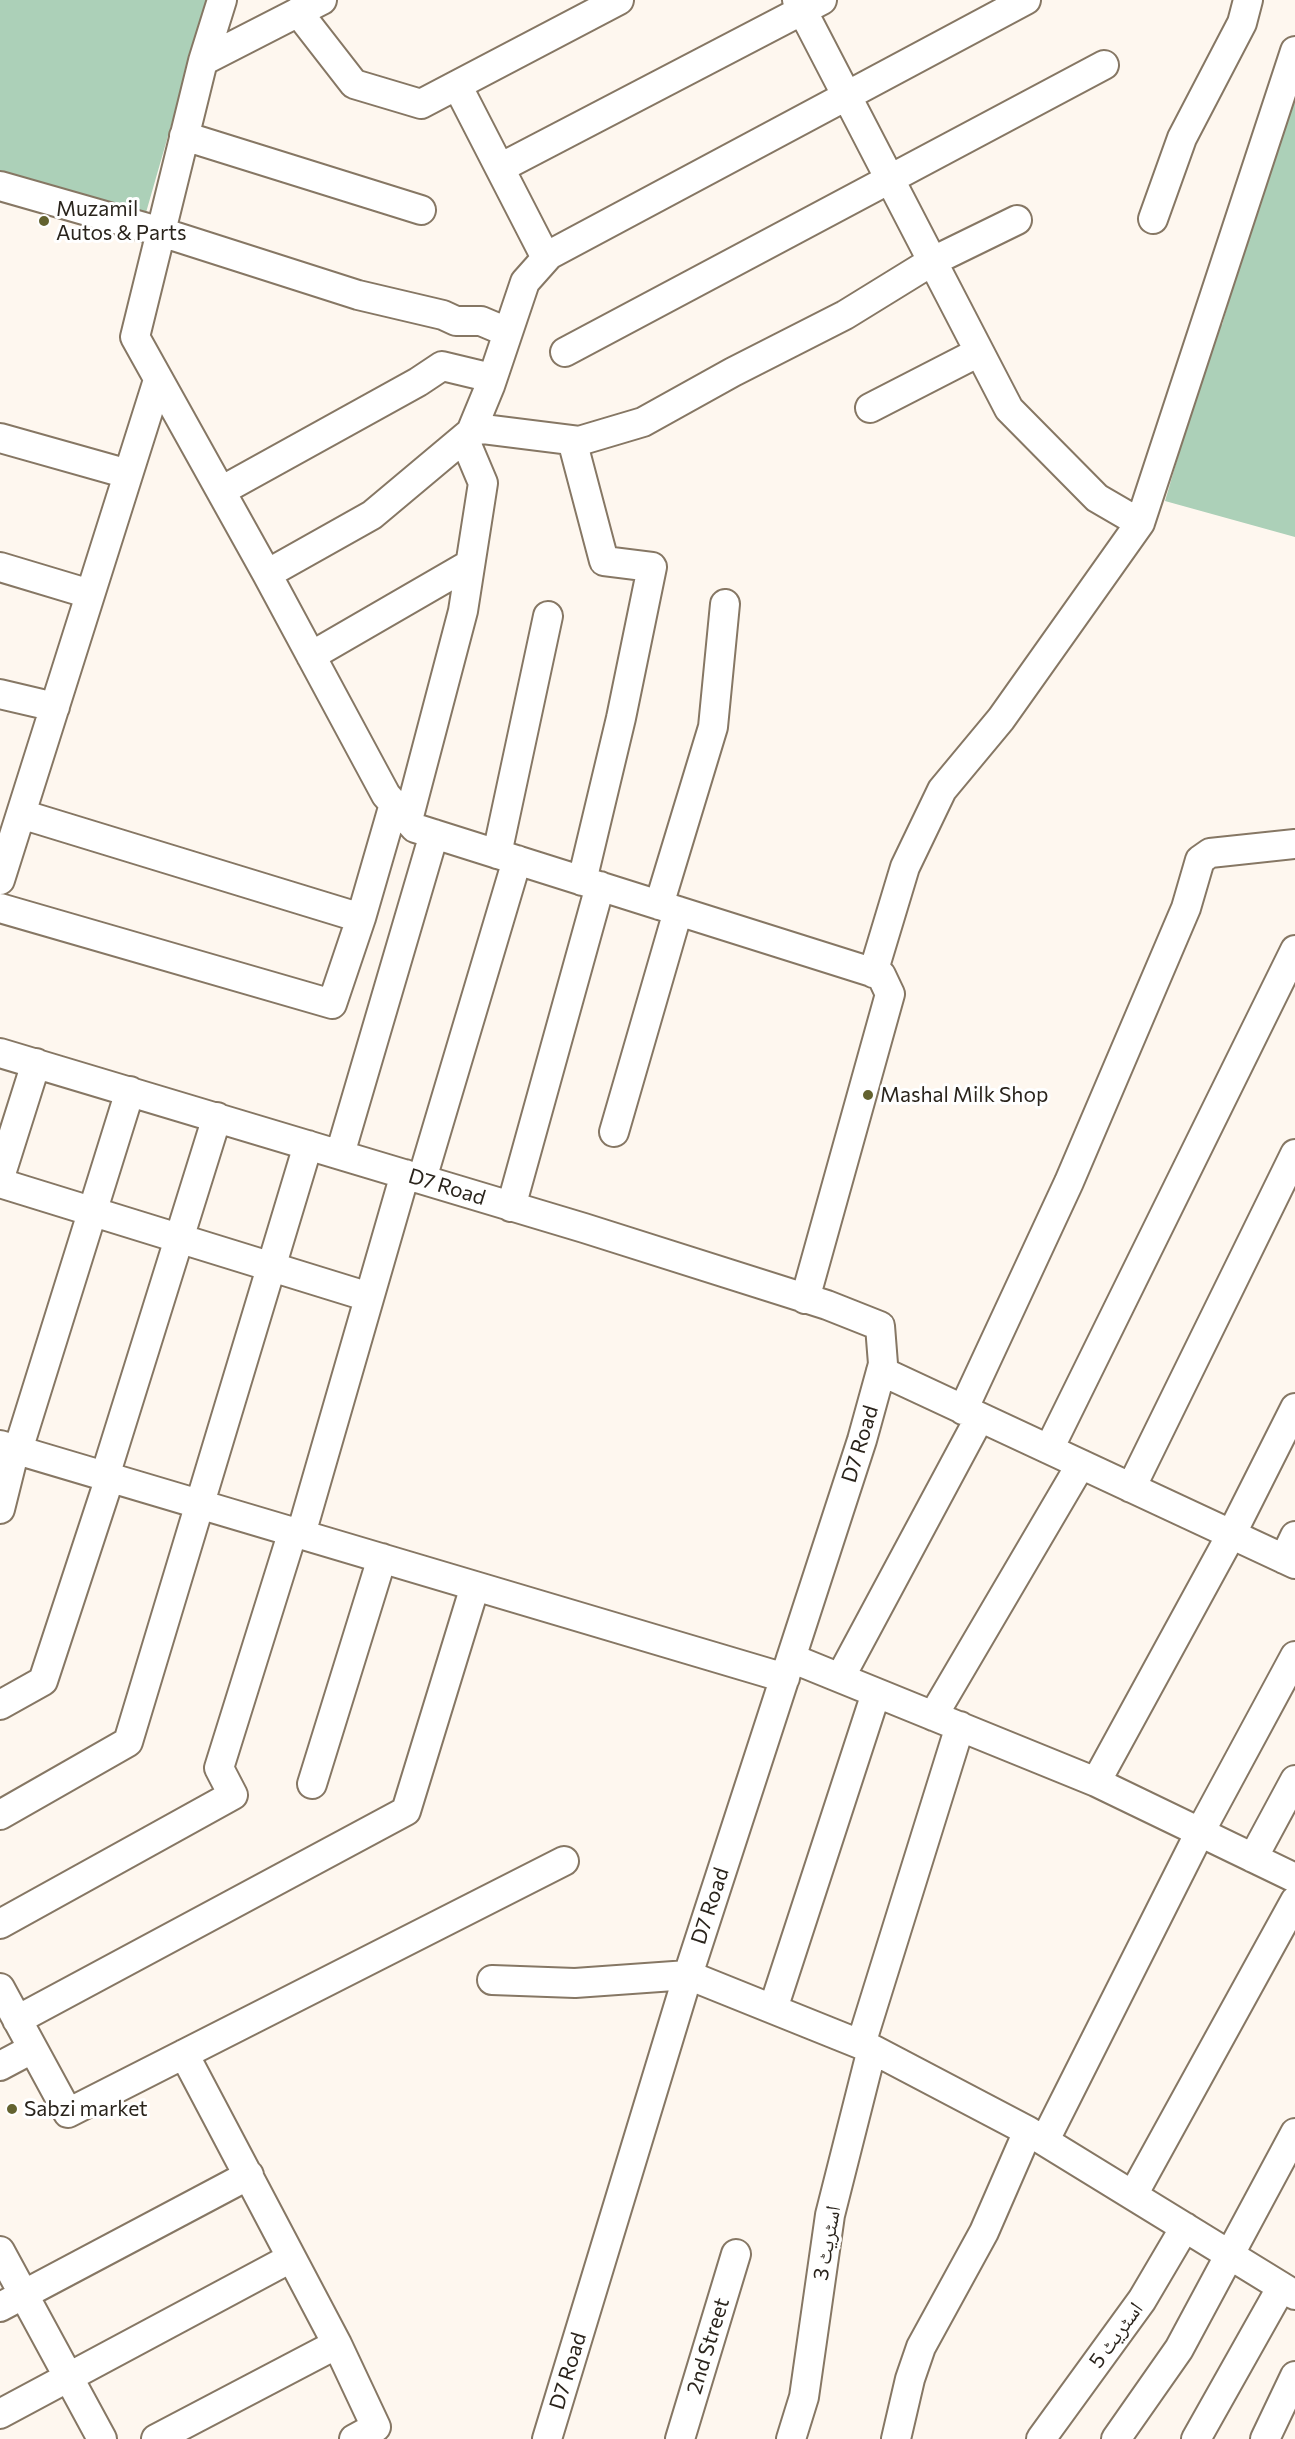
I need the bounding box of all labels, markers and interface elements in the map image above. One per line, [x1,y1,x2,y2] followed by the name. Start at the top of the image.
[56,196,187,246] place label: Muzamil Autos & Parts
[37,214,51,228] marker: Muzamil Autos & Parts
[880,1082,1048,1108] place label: Mashal Milk Shop
[861,1088,875,1102] marker: Mashal Milk Shop
[405,1163,489,1211] street label: D7 Road
[836,1402,884,1486] street label: D7 Road
[686,1864,734,1948] street label: D7 Road
[24,2096,148,2122] place label: Sabzi market
[5,2102,19,2116] marker: Sabzi market
[808,2204,846,2282] street label: اسٹریٹ 3
[681,2295,735,2397] street label: 2nd Street
[1084,2297,1148,2373] street label: اسٹریٹ 5
[544,2329,592,2413] street label: D7 Road

